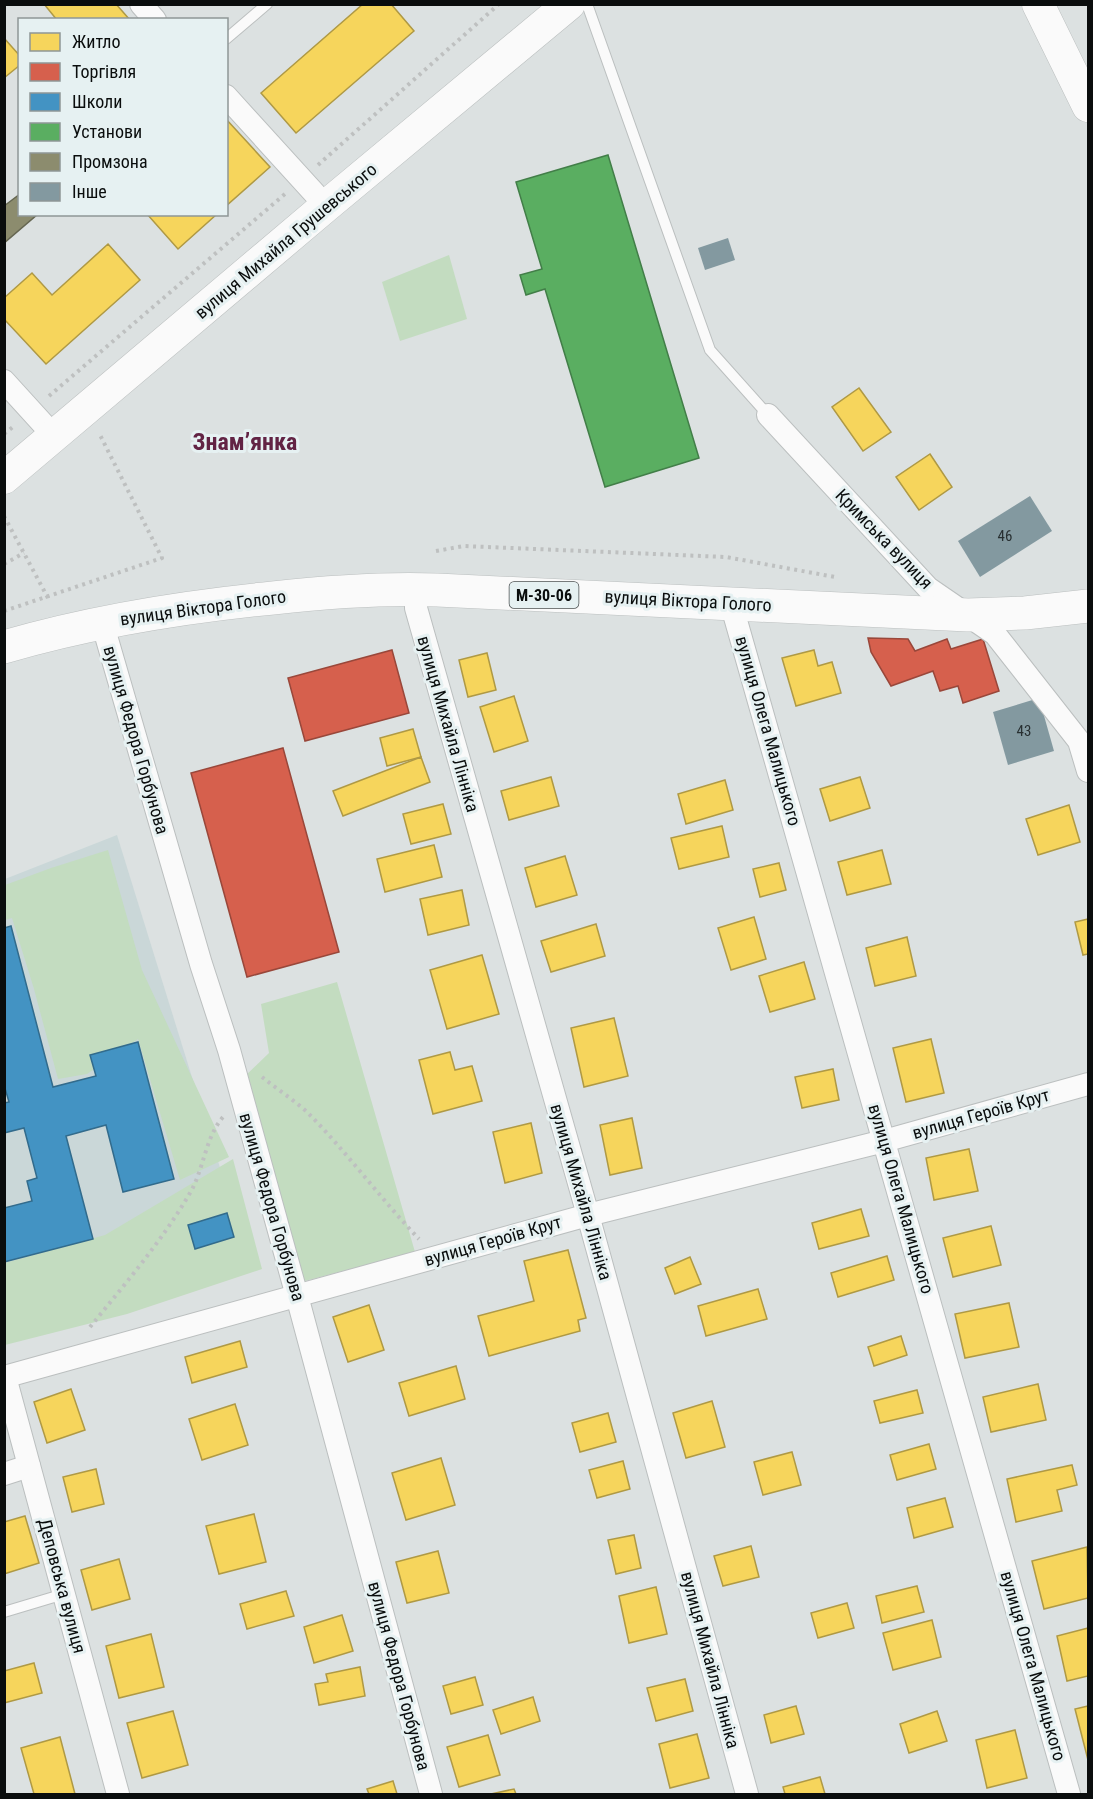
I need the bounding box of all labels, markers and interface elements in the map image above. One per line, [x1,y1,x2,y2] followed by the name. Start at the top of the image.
[18,18,228,216] legend
[72,31,121,52] text: Житло
[72,61,136,82] text: Торгівля
[72,91,122,112] text: Школи
[72,121,142,142] text: Установи
[72,151,148,172] text: Промзона
[191,158,381,323] street label: вулиця Михайла Грушевського
[72,181,107,202] text: Інше
[193,428,297,456] district label: Знам’янка
[831,484,937,593] street label: Кримська вулиця
[998,527,1012,545] house number: 46
[510,582,578,608] road number: М-30-06
[119,585,287,630] street label: вулиця Віктора Голого
[604,586,772,615] street label: вулиця Віктора Голого
[413,633,484,814] street label: вулиця Михайла Лінніка
[731,634,806,828] street label: вулиця Олега Малицького
[100,643,173,836] street label: вулиця Федора Горбунова
[1017,722,1031,740] house number: 43
[910,1084,1052,1143] street label: вулиця Героїв Крут
[546,1101,617,1282] street label: вулиця Михайла Лінніка
[864,1102,939,1296] street label: вулиця Олега Малицького
[236,1110,309,1303] street label: вулиця Федора Горбунова
[422,1211,564,1270] street label: вулиця Героїв Крут
[34,1516,91,1656] street label: Деповська вулиця
[677,1569,744,1751] street label: вулиця Михайла Лінніка
[996,1569,1071,1763] street label: вулиця Олега Малицького
[364,1579,435,1773] street label: вулиця Федора Горбунова

